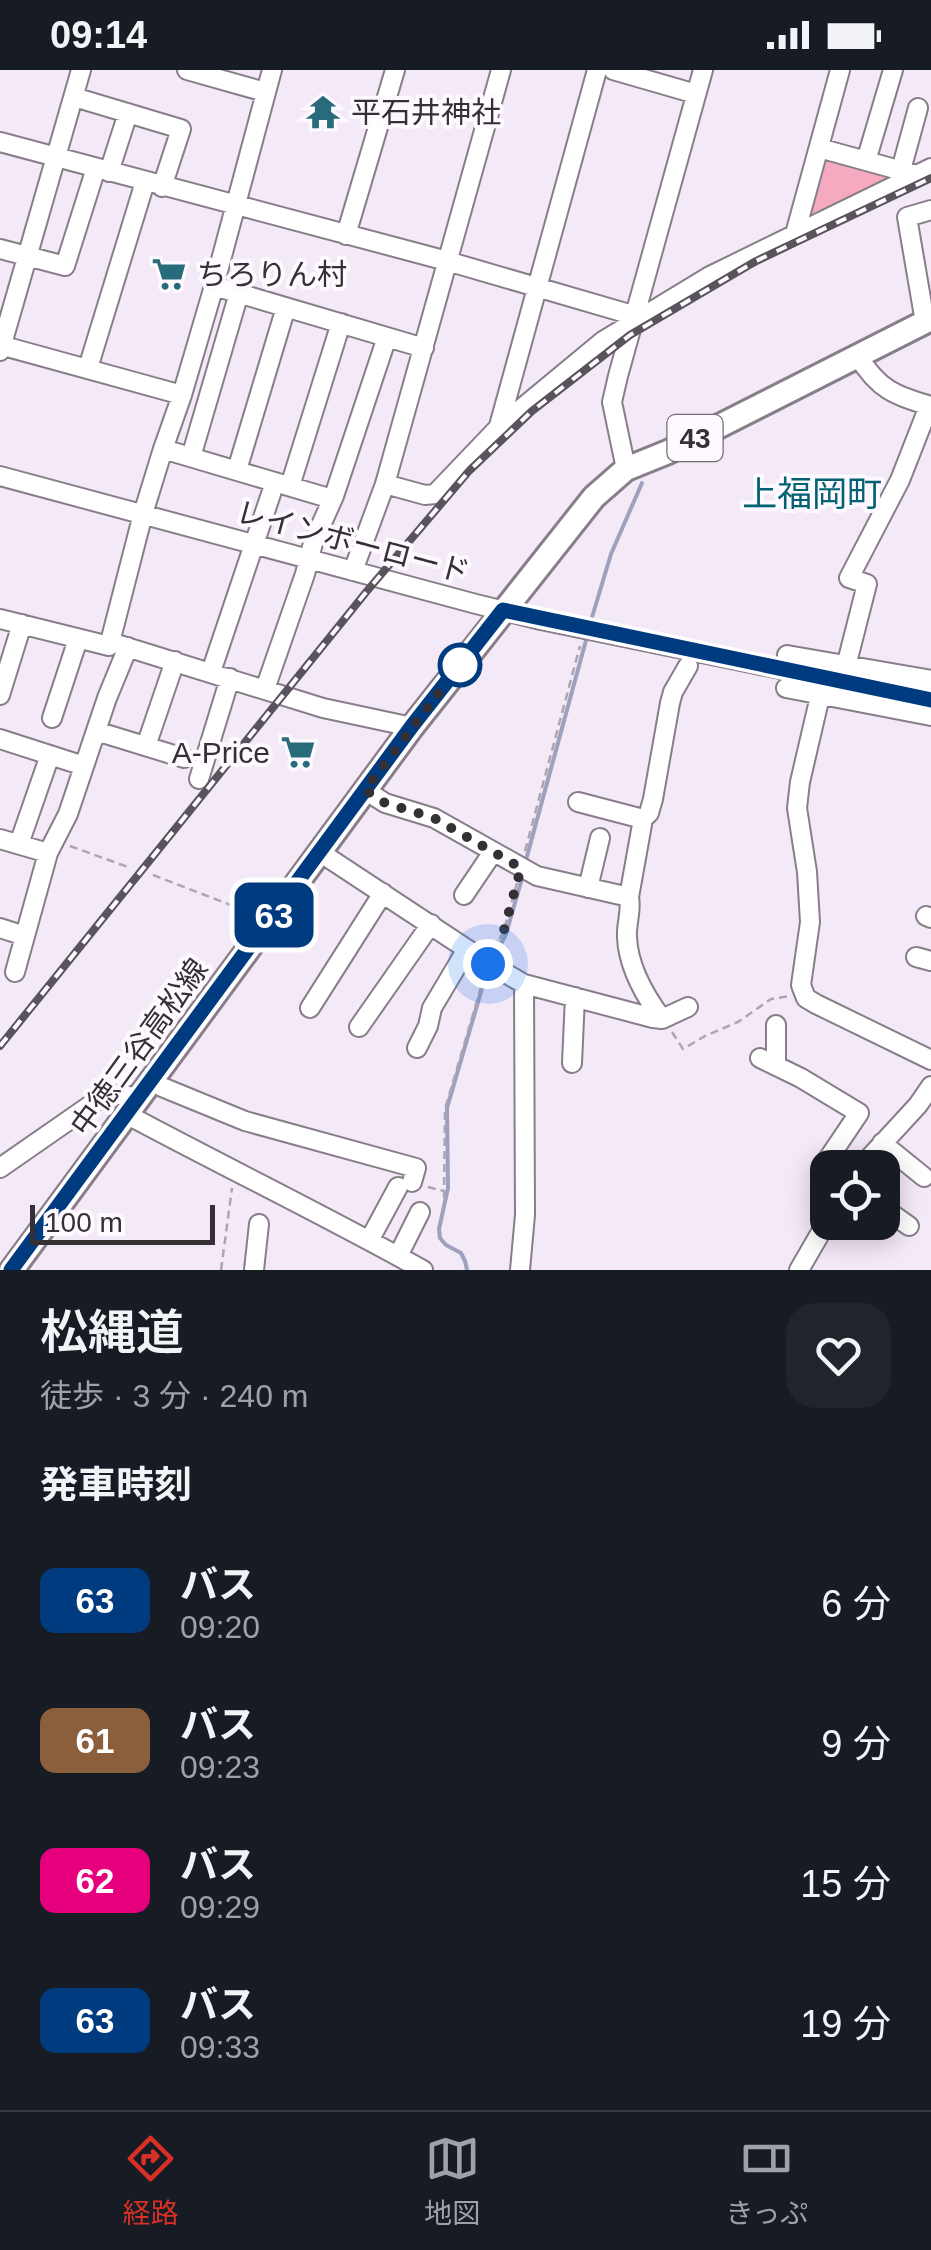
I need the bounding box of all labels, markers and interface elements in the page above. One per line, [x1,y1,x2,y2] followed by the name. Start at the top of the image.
[50,14,147,56] text: 09:14
[304,93,342,131] temple icon: 平石井神社
[351,96,501,129] place label: 平石井神社
[150,255,188,293] supermarket icon: ちろりん村
[197,258,347,291] place label: ちろりん村
[668,415,722,461] road number: 43
[742,474,882,513] district label: 上福岡町
[233,495,473,589] street label: レインボーロード
[439,644,481,686] unlabelled marker
[279,733,317,771] supermarket icon: A-Price
[172,736,270,769] place label: A-Price
[229,882,319,948] line badge: 63
[255,896,293,935] text: 63
[463,939,513,989] your location
[64,952,214,1142] street label: 中徳三谷高松線
[810,1150,900,1240] map controls
[810,1150,900,1240] button: locate
[30,1200,215,1244] scale bar
[45,1207,123,1238] text: 100 m
[786,1303,891,1408] button: heart
[40,1306,184,1359] text: 松縄道
[40,1378,309,1414] text: 徒歩 · 3 分 · 240 m
[40,1464,192,1506] text: 発車時刻
[180,1564,256,1606] text: バス
[76,1581,114,1620] text: 63
[821,1583,891,1625] text: 6 分
[180,1609,260,1645] text: 09:20
[180,1704,256,1746] text: バス
[76,1721,114,1760] text: 61
[821,1723,891,1765] text: 9 分
[180,1749,260,1785] text: 09:23
[180,1844,256,1886] text: バス
[76,1861,114,1900] text: 62
[800,1863,891,1905] text: 15 分
[180,1889,260,1925] text: 09:29
[180,1984,256,2026] text: バス
[76,2001,114,2040] text: 63
[800,2003,891,2045] text: 19 分
[180,2029,260,2065] text: 09:33
[123,2131,179,2231] tab: 経路
[424,2131,480,2231] tab: 地図
[725,2131,808,2231] tab: きっぷ

